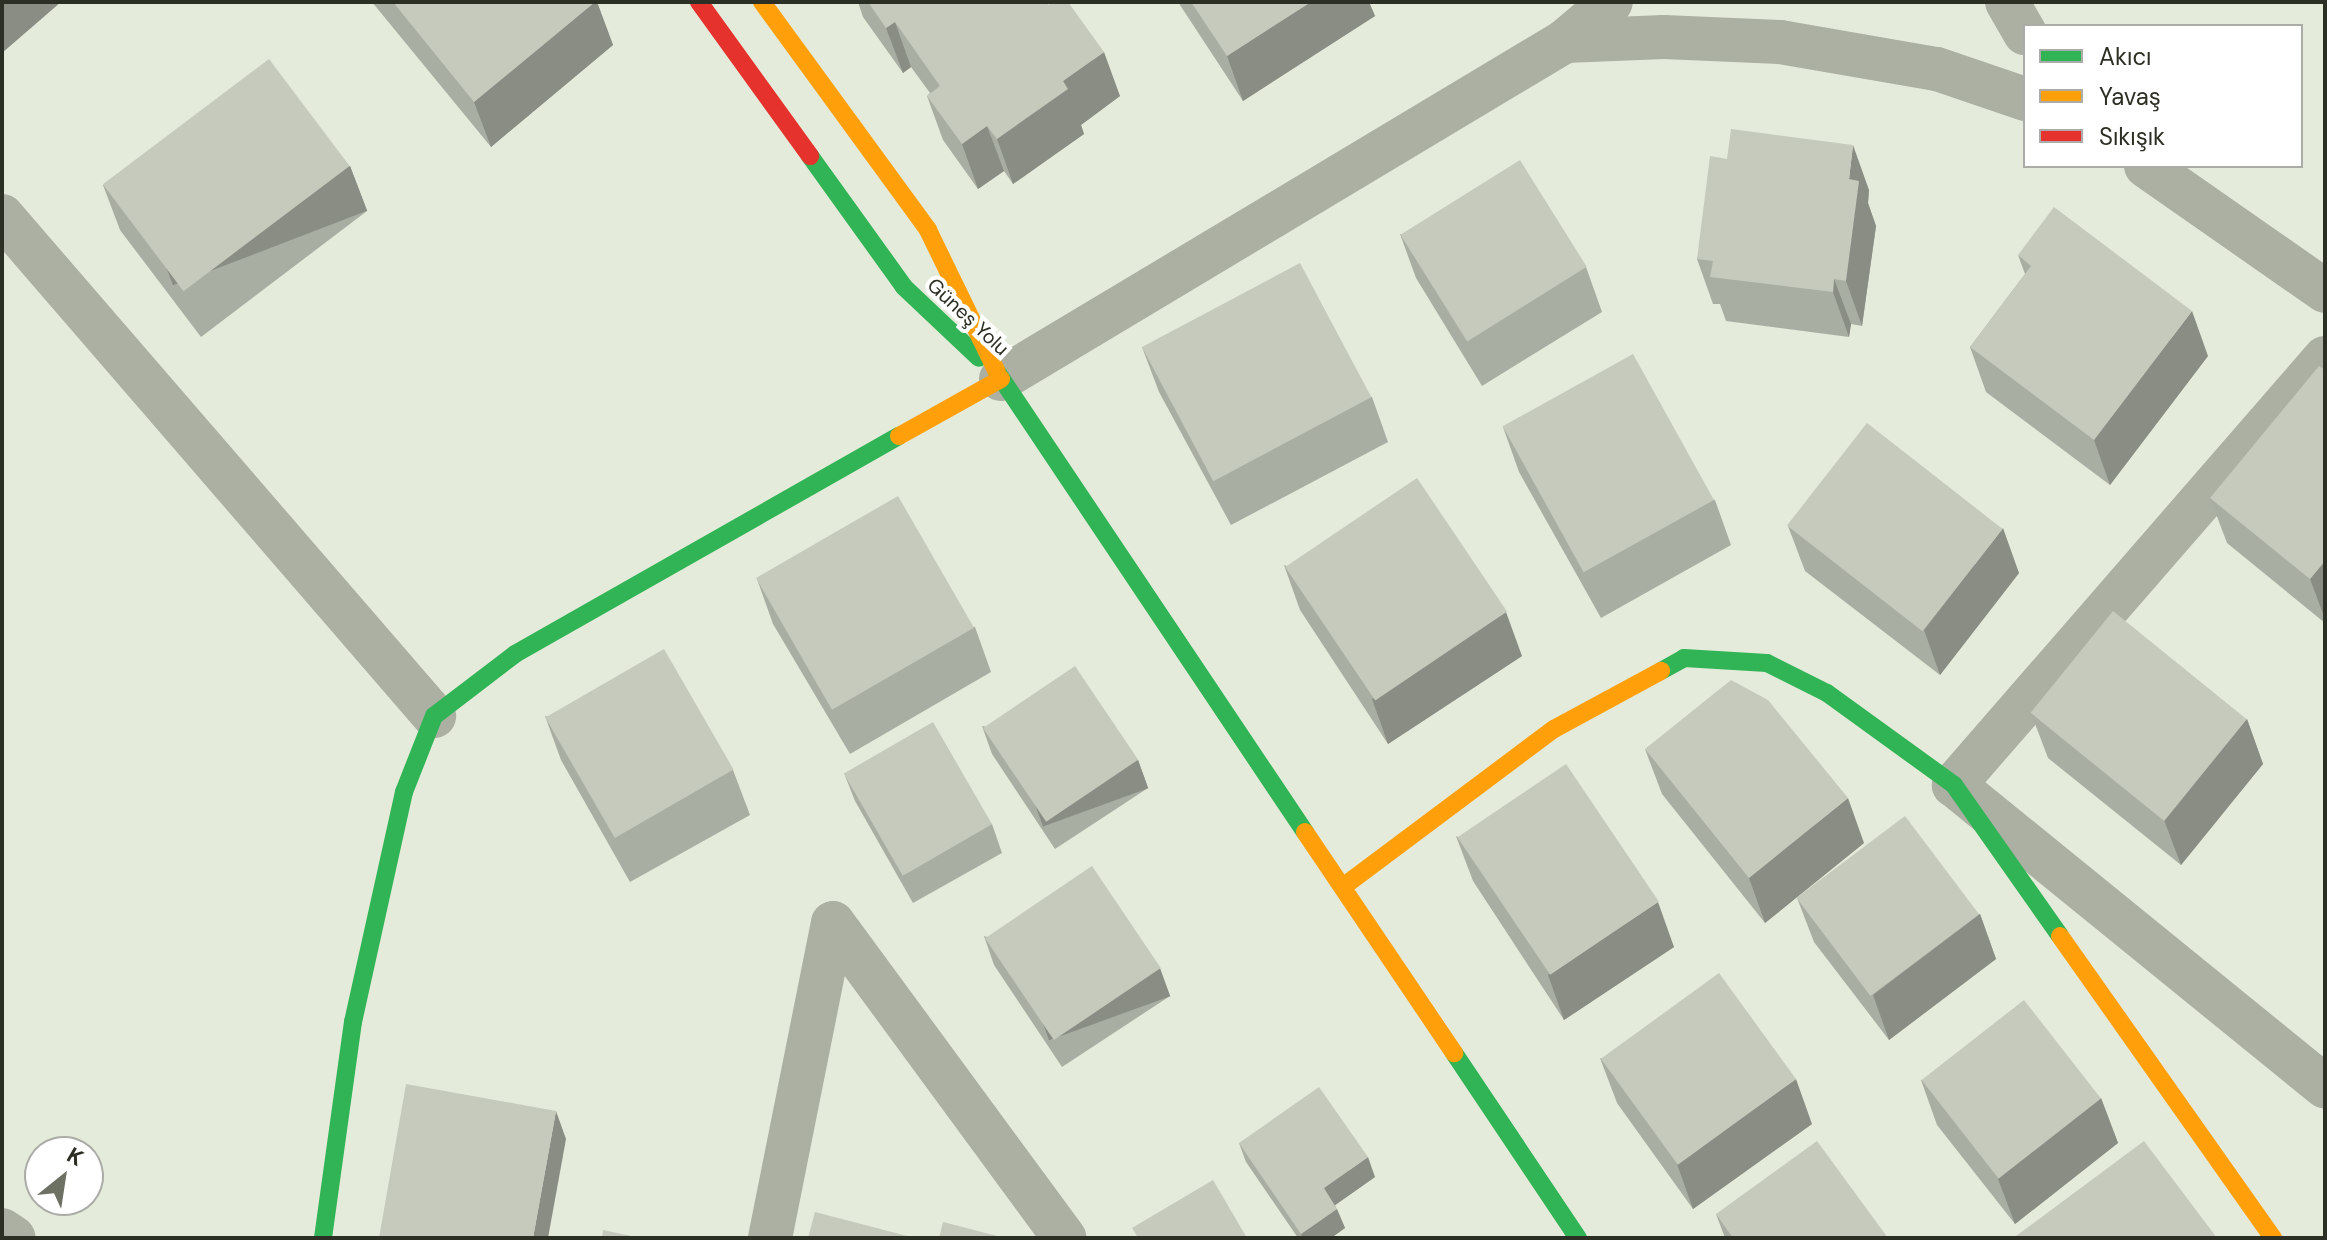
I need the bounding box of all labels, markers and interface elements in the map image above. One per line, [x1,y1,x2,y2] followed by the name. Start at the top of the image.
[2023,24,2303,168] legend
[2099,41,2151,72] text: Akıcı
[2099,81,2161,112] text: Yavaş
[2099,121,2165,152] text: Sıkışık
[922,273,1014,361] street label: Güneş Yolu
[24,1136,104,1216] north arrow
[62,1140,89,1173] text: K

